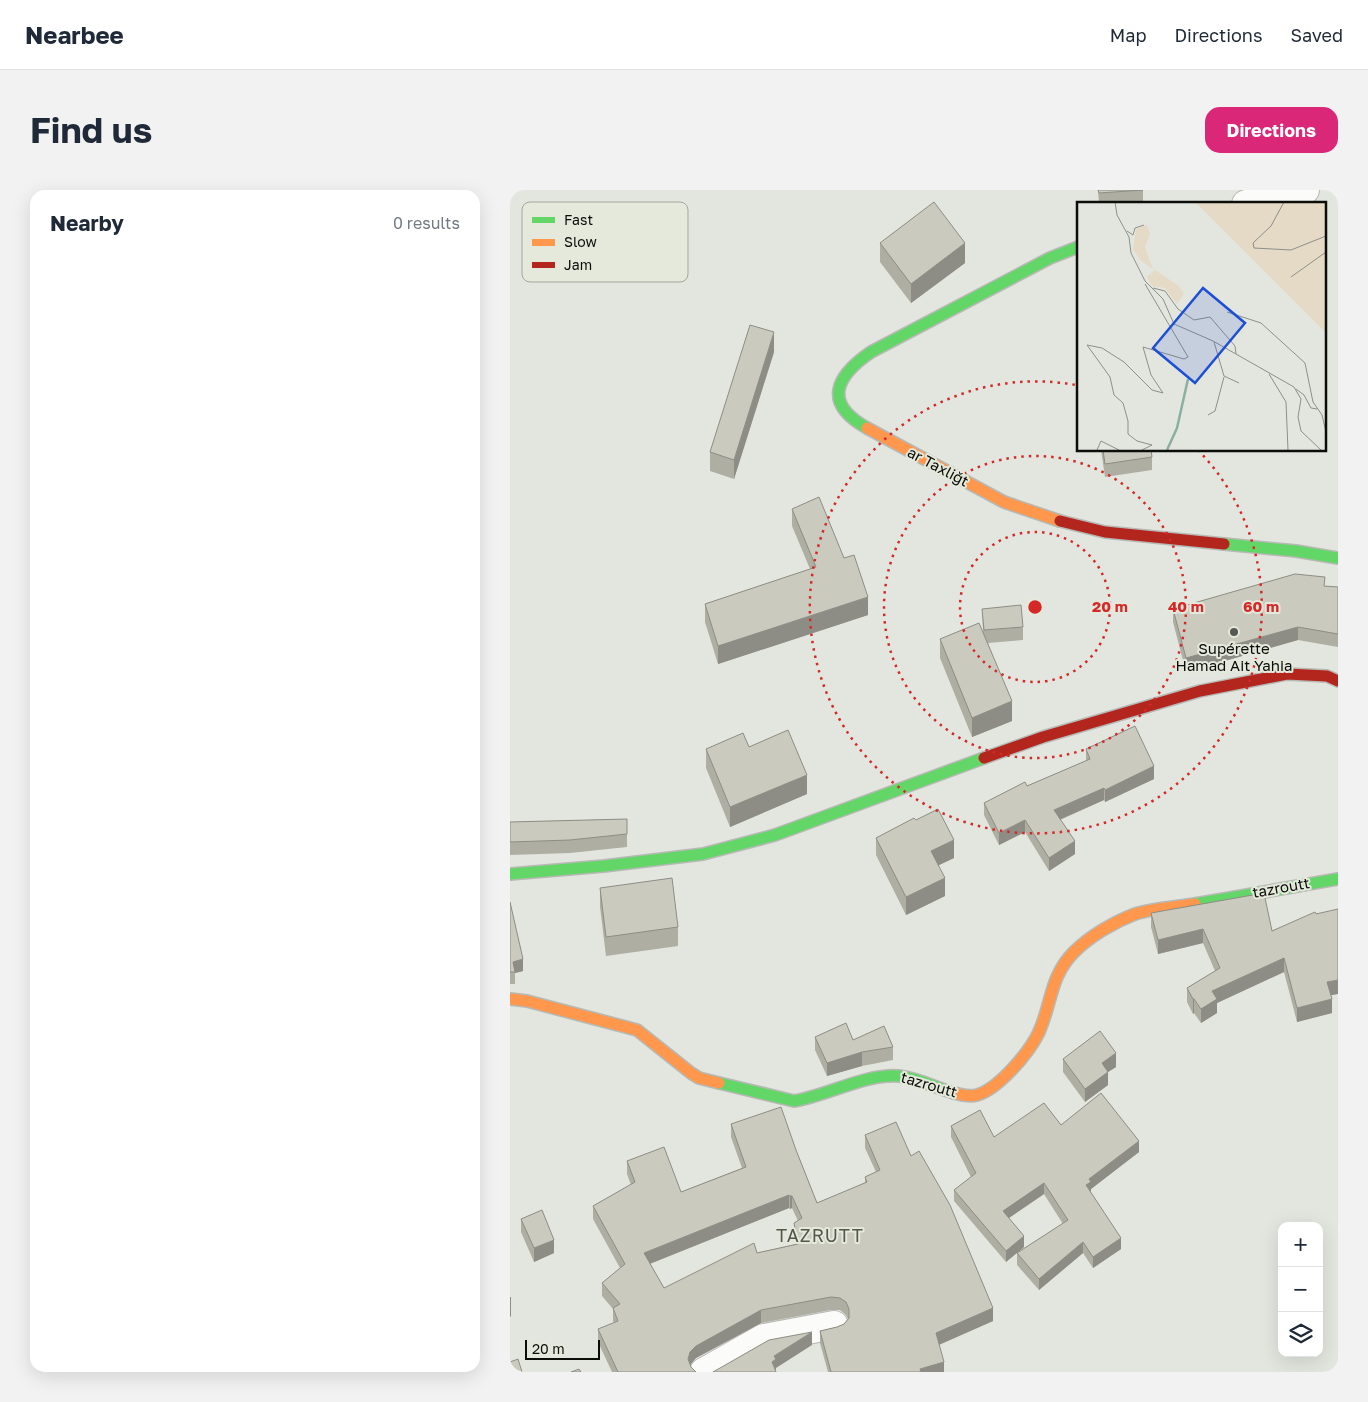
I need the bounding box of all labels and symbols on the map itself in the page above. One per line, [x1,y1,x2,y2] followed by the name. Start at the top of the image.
[522,202,688,282] legend
[1077,202,1326,451] inset map
[564,211,593,228] text: Fast
[564,233,597,250] text: Slow
[564,256,592,273] text: Jam
[905,442,972,490] street label: ar Taxliǧt
[1092,597,1128,615] text: 20 m
[1168,597,1204,615] text: 40 m
[1243,597,1279,615] text: 60 m
[1026,598,1044,616] centre of rings
[1228,626,1240,638] marker: Supérette Hamad Ait Yahia
[1175,639,1293,674] place label: Supérette Hamad Ait Yahia
[1251,873,1311,901] street label: tazroutt
[899,1067,960,1101] street label: tazroutt
[776,1224,864,1246] district label: TAZRUTT
[525,1337,600,1360] scale bar

